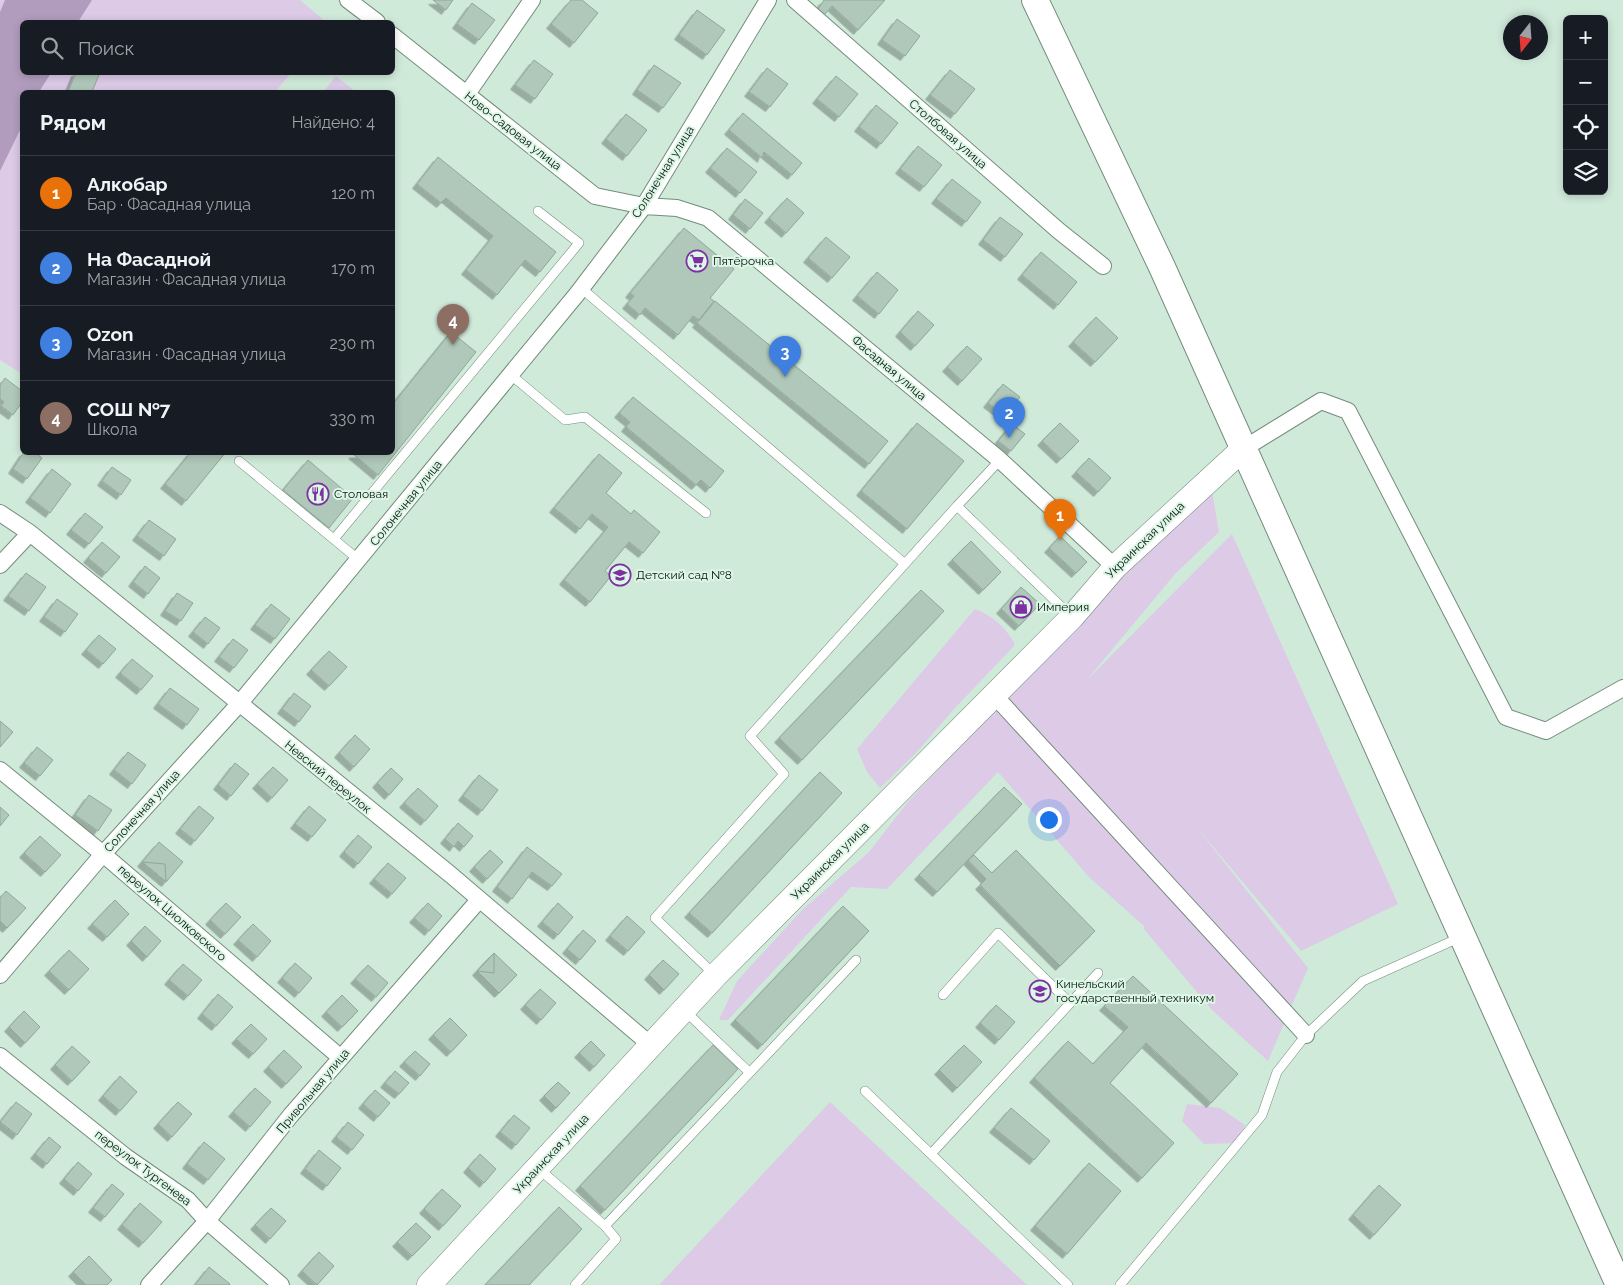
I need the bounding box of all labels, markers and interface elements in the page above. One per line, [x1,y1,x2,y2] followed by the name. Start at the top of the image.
[1503,15,1548,60] north arrow
[1563,15,1608,195] map controls
[1563,15,1608,60] button: +
[20,20,395,75] search box
[38,34,66,62] icon: search
[78,37,134,59] text: Поиск
[1563,60,1608,105] button: −
[462,89,564,173] street label: Ново-Садовая улица
[906,96,990,172] street label: Столбовая улица
[1563,105,1608,150] button: locate
[40,110,106,135] text: Рядом
[292,113,375,132] text: Найдено: 4
[629,123,697,221] street label: Солонечная улица
[1563,150,1608,195] button: layers
[87,173,168,195] text: Алкобар
[52,184,60,203] text: 1
[331,184,375,203] text: 120 m
[87,195,251,214] text: Бар · Фасадная улица
[87,248,211,270] text: На Фасадной
[685,249,709,273] supermarket icon: Пятёрочка
[713,254,774,268] place label: Пятёрочка
[51,259,61,278] text: 2
[331,259,375,278] text: 170 m
[87,270,286,289] text: Магазин · Фасадная улица
[437,304,469,345] pin: 4
[87,323,134,345] text: Ozon
[849,333,929,403] street label: Фасадная улица
[52,334,60,353] text: 3
[330,334,375,353] text: 230 m
[769,336,801,377] pin: 3
[87,345,286,364] text: Магазин · Фасадная улица
[993,397,1025,438] pin: 2
[87,398,170,420] text: СОШ №7
[51,409,61,428] text: 4
[329,409,375,428] text: 330 m
[87,420,137,439] text: Школа
[367,457,445,549] street label: Солонечная улица
[306,482,330,506] restaurant icon: Столовая
[334,487,388,501] place label: Столовая
[1044,499,1076,540] pin: 1
[1103,499,1187,581] street label: Украинская улица
[608,563,632,587] school or university icon: Детский сад №8
[636,568,732,582] place label: Детский сад №8
[1009,595,1033,619] shop icon: Империя
[1037,600,1089,614] place label: Империя
[282,738,374,816] street label: Невский переулок
[101,767,183,855] street label: Солонечная улица
[1036,807,1062,833] your location
[788,819,872,903] street label: Украинская улица
[115,862,229,964] street label: переулок Циолковского
[1056,977,1214,1005] place label: Кинельский государственный техникум
[1028,979,1052,1003] school or university icon: Кинельский государственный техникум
[274,1046,352,1136] street label: Привольная улица
[510,1111,592,1197] street label: Украинская улица
[92,1127,194,1209] street label: переулок Тургенева

